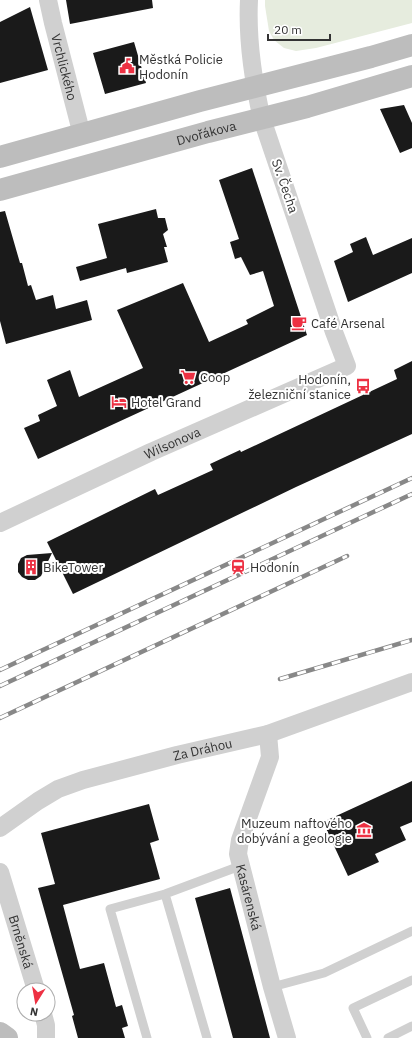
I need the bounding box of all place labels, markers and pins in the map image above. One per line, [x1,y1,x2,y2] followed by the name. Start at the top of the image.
[139,51,223,83] place label: Městká Policie Hodonín
[118,57,136,75] public building icon: Městká Policie Hodonín
[290,314,308,332] cafe icon: Café Arsenal
[311,315,385,332] place label: Café Arsenal
[179,368,197,386] supermarket icon: Coop
[200,369,230,386] place label: Coop
[248,371,351,403] place label: Hodonín, železniční stanice
[354,377,372,395] bus stop icon: Hodonín, železniční stanice
[110,393,128,411] hotel icon: Hotel Grand
[131,394,201,411] place label: Hotel Grand
[22,558,40,576] building icon: BikeTower
[229,558,247,576] station icon: Hodonín
[43,559,103,576] place label: BikeTower
[250,559,299,576] place label: Hodonín
[237,815,352,847] place label: Muzeum naftového dobývání a geologie
[355,821,373,839] museum icon: Muzeum naftového dobývání a geologie

